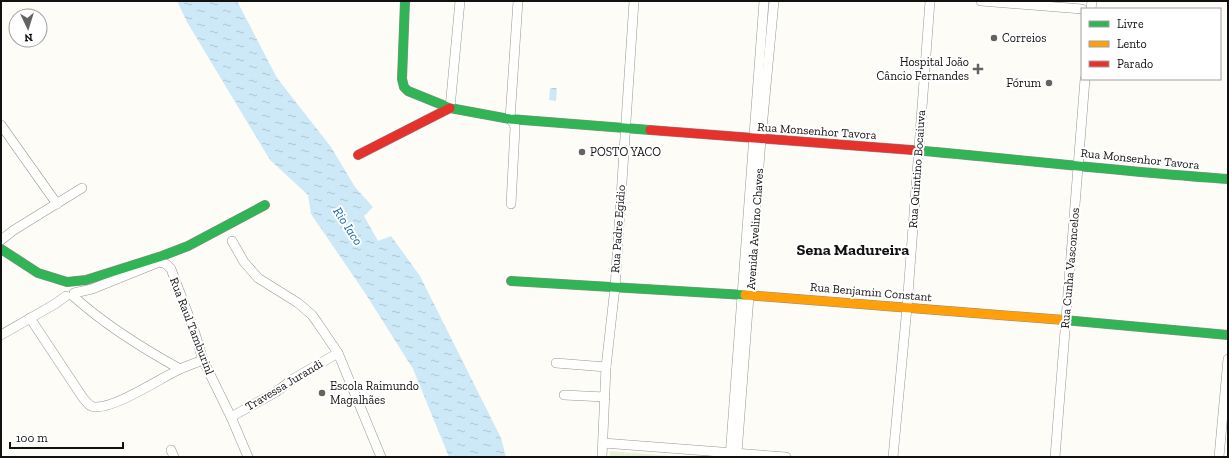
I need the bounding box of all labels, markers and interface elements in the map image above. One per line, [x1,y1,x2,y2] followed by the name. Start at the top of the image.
[8,8,48,48] north arrow
[1081,8,1221,80] legend
[1117,17,1144,31] text: Livre
[23,31,33,44] text: N
[1002,31,1046,45] place label: Correios
[989,33,999,43] marker: Correios
[1117,37,1147,51] text: Lento
[877,55,969,83] place label: Hospital João Câncio Fernandes
[1117,57,1153,71] text: Parado
[972,63,984,75] marker: Hospital João Câncio Fernandes
[1006,76,1042,90] place label: Fórum
[1044,78,1054,88] marker: Fórum
[906,109,928,229] street label: Rua Quintino Bocaiuva
[757,120,877,142] street label: Rua Monsenhor Tavora
[590,145,661,159] place label: POSTO YACO
[1080,146,1200,172] street label: Rua Monsenhor Tavora
[577,147,587,157] marker: POSTO YACO
[744,168,766,290] street label: Avenida Avelino Chaves
[608,184,628,274] street label: Rua Padre Egidio
[330,204,366,248] water label: Rio Iaco
[1058,207,1082,329] street label: Rua Cunha Vasconcelos
[797,240,909,259] district label: Sena Madureira
[167,275,217,377] street label: Rua Raul Tamburinl
[809,280,933,305] street label: Rua Benjamin Constant
[243,356,326,414] street label: Travessa Jurandi
[330,379,419,407] place label: Escola Raimundo Magalhães
[317,388,327,398] marker: Escola Raimundo Magalhães
[10,424,123,450] scale bar
[16,431,48,445] text: 100 m

